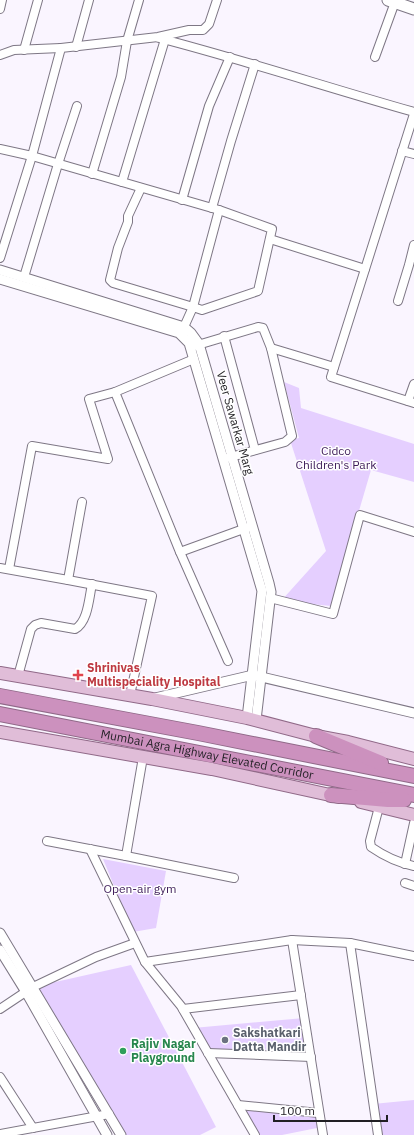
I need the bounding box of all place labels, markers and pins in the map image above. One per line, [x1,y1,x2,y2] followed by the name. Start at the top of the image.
[87,660,221,689] place label: Shrinivas Multispeciality Hospital
[72,669,84,681] marker: Shrinivas Multispeciality Hospital
[233,1025,306,1054] place label: Sakshatkari Datta Mandir
[220,1035,230,1045] marker: Sakshatkari Datta Mandir
[131,1036,196,1065] place label: Rajiv Nagar Playground
[118,1046,128,1056] marker: Rajiv Nagar Playground

